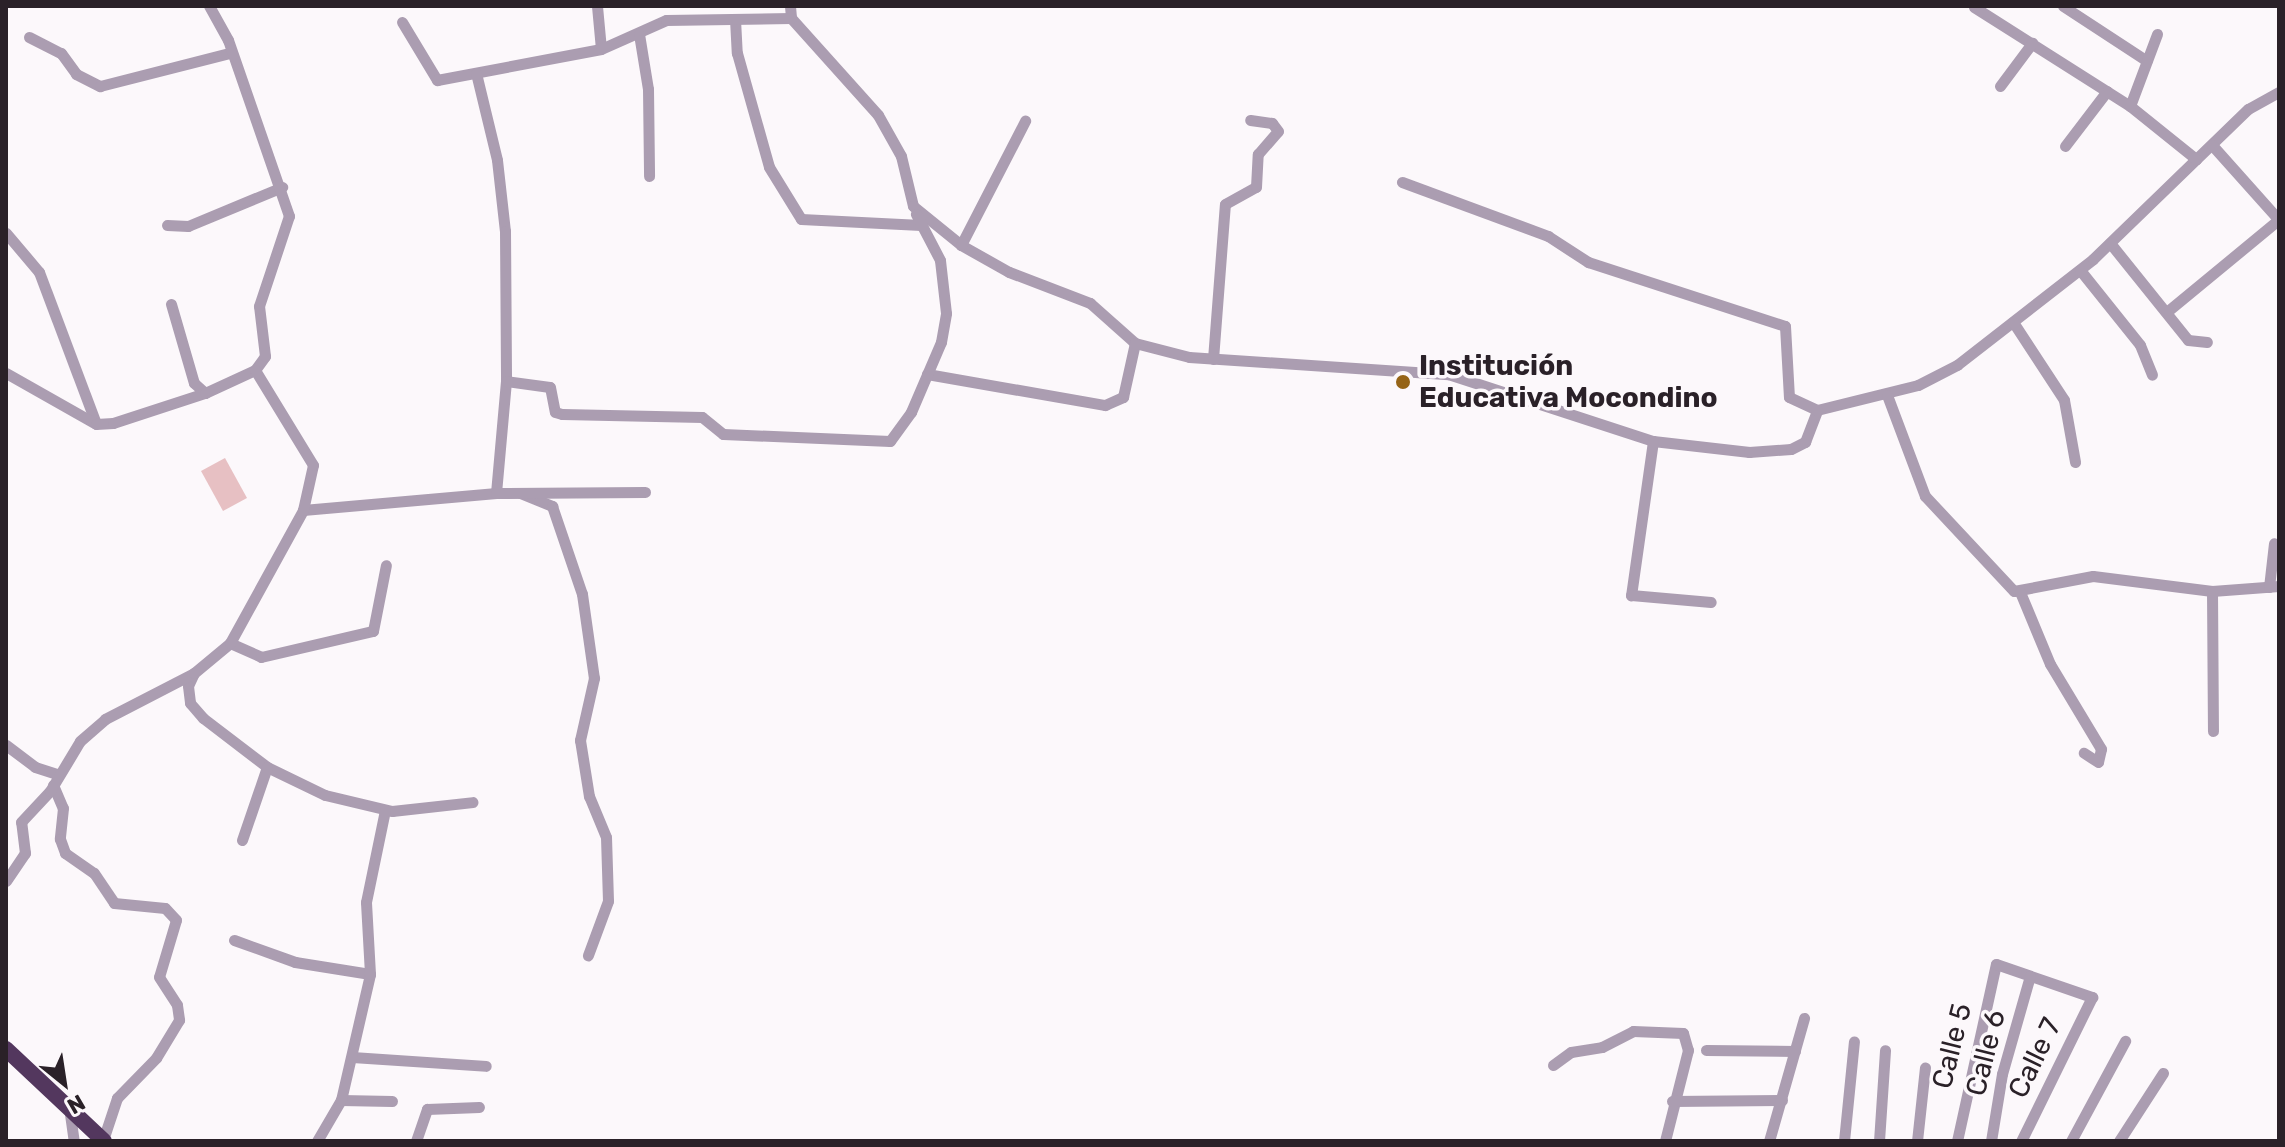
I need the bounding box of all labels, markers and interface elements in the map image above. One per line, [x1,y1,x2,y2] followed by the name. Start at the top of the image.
[1419,349,1718,415] place label: Institución Educativa Mocondino
[1394,373,1412,391] marker: Institución Educativa Mocondino
[1925,1000,1979,1092] street label: Calle 5
[1959,1007,2013,1099] street label: Calle 6
[2001,1013,2069,1103] street label: Calle 7
[24,1043,104,1123] north arrow
[63,1089,90,1120] text: N

